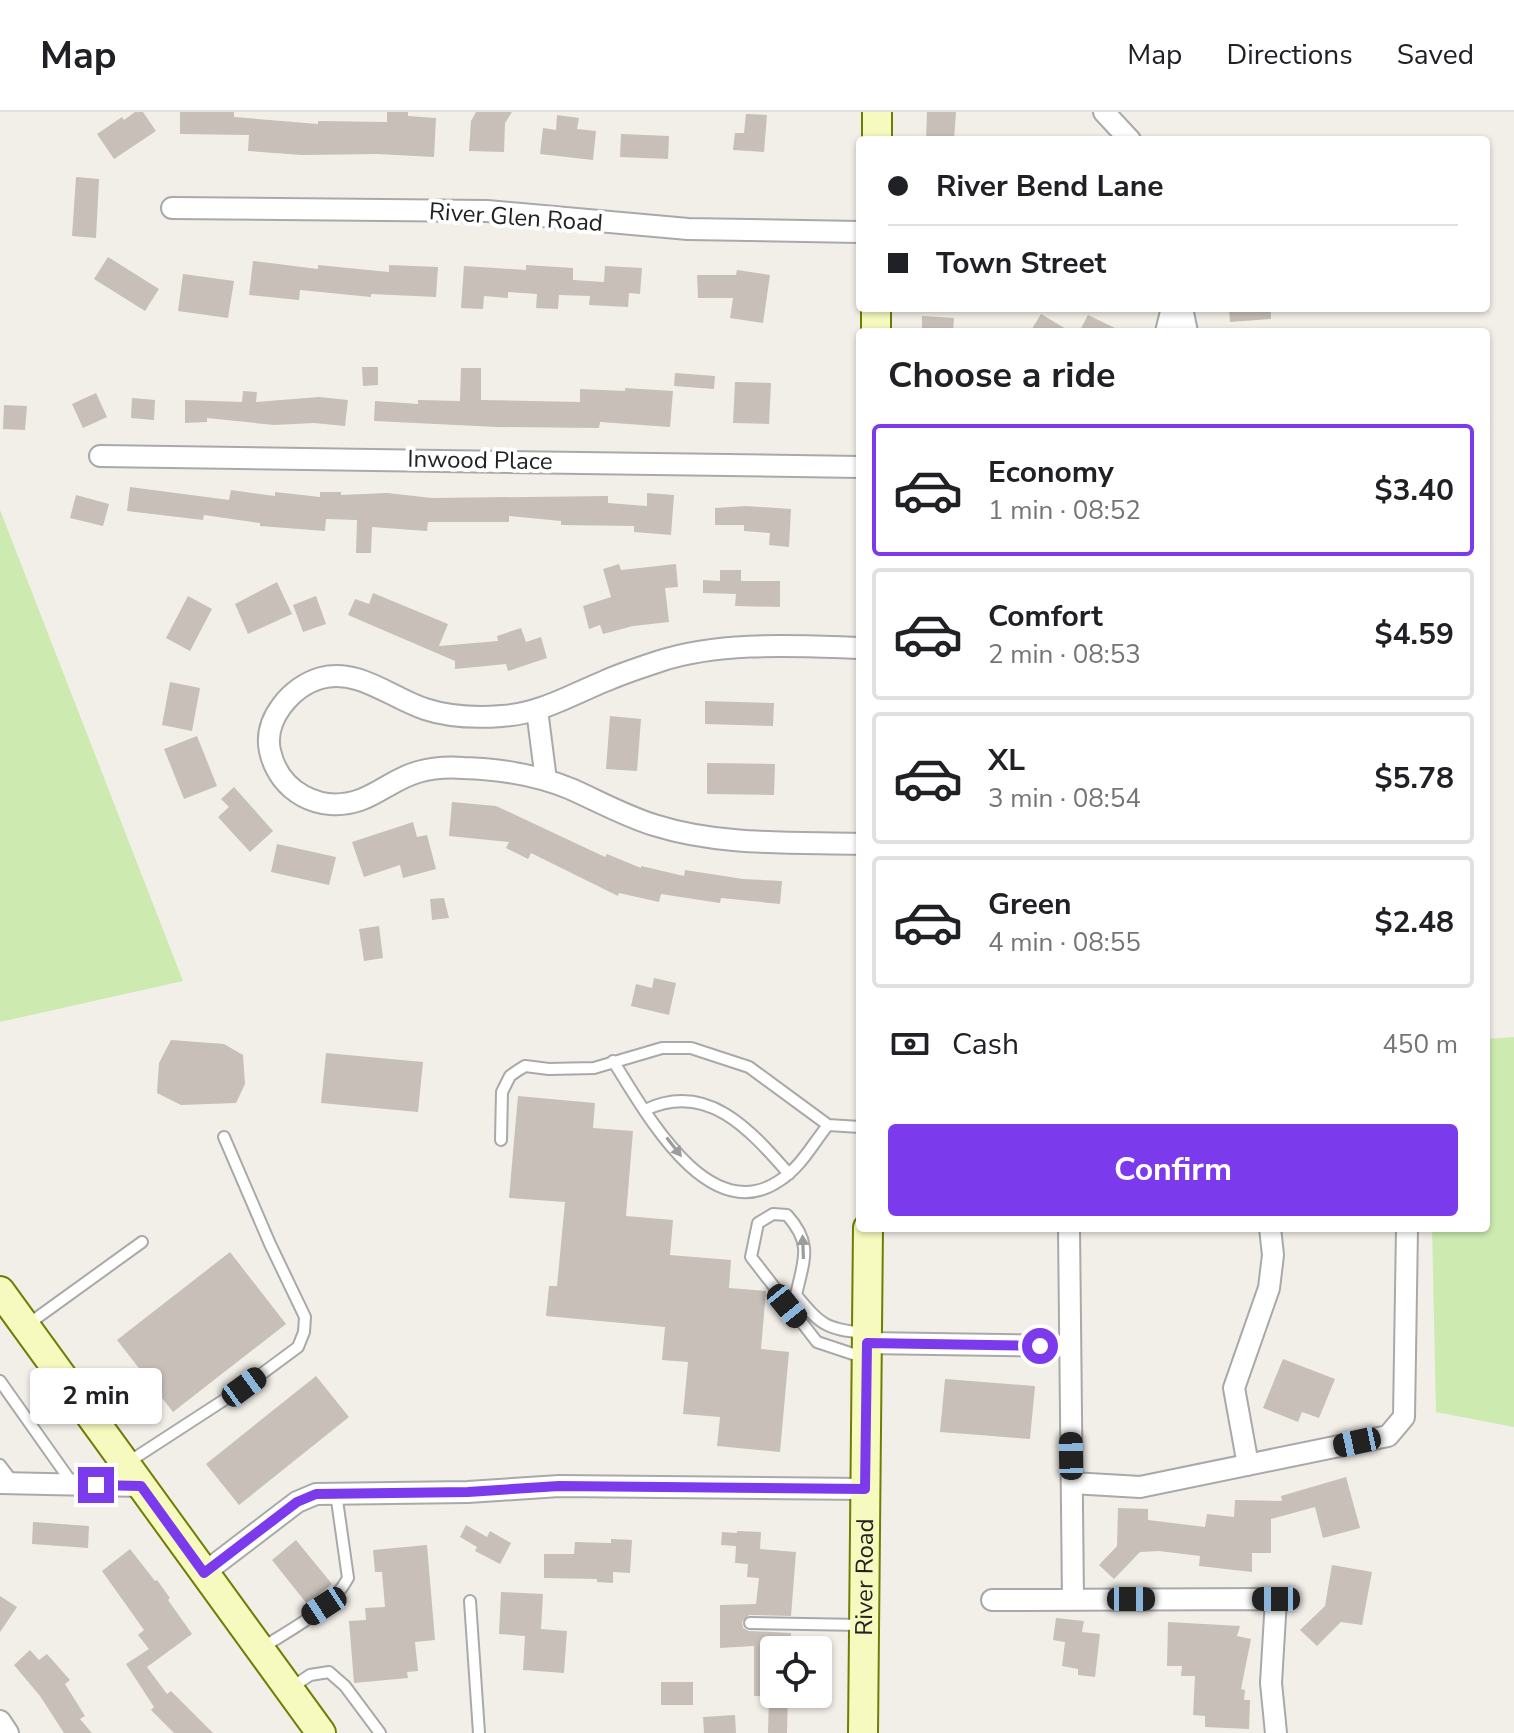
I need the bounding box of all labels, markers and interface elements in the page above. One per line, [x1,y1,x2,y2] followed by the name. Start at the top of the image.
[40,30,117,81] text: Map
[1127,36,1182,74] text: Map
[1226,36,1353,74] text: Directions
[1397,36,1474,74] text: Saved
[936,166,1164,207] text: River Bend Lane
[428,195,604,239] street label: River Glen Road
[936,243,1106,284] text: Town Street
[888,351,1116,400] text: Choose a ride
[407,443,553,477] street label: Inwood Place
[988,452,1114,493] text: Economy
[892,454,964,526] icon: car
[1375,470,1454,511] text: $3.40
[988,493,1141,528] text: 1 min · 08:52
[988,596,1103,637] text: Comfort
[892,598,964,670] icon: car
[1375,614,1454,655] text: $4.59
[988,637,1141,672] text: 2 min · 08:53
[988,740,1025,781] text: XL
[892,742,964,814] icon: car
[1375,758,1454,799] text: $5.78
[988,781,1141,816] text: 3 min · 08:54
[988,884,1072,925] text: Green
[892,886,964,958] icon: car
[1375,902,1454,943] text: $2.48
[988,925,1141,960] text: 4 min · 08:55
[888,1022,932,1066] icon: cash
[952,1024,1019,1065] text: Cash
[1382,1027,1458,1062] text: 450 m
[888,1124,1458,1216] button: Confirm
[665,1137,681,1157] one-way arrow
[796,1233,809,1259] one-way arrow
[763,1280,811,1332] car
[1022,1328,1058,1364] route start
[218,1363,270,1411] car
[30,1369,162,1425] callout: 2 min
[62,1378,130,1413] text: 2 min
[1331,1425,1383,1459] car
[1059,1432,1083,1480] car
[78,1467,114,1503] route end
[848,1518,881,1636] street label: River Road
[297,1583,351,1629] car
[1107,1587,1155,1611] car
[1252,1587,1300,1611] car
[760,1636,832,1708] map controls
[760,1636,832,1708] button: locate

